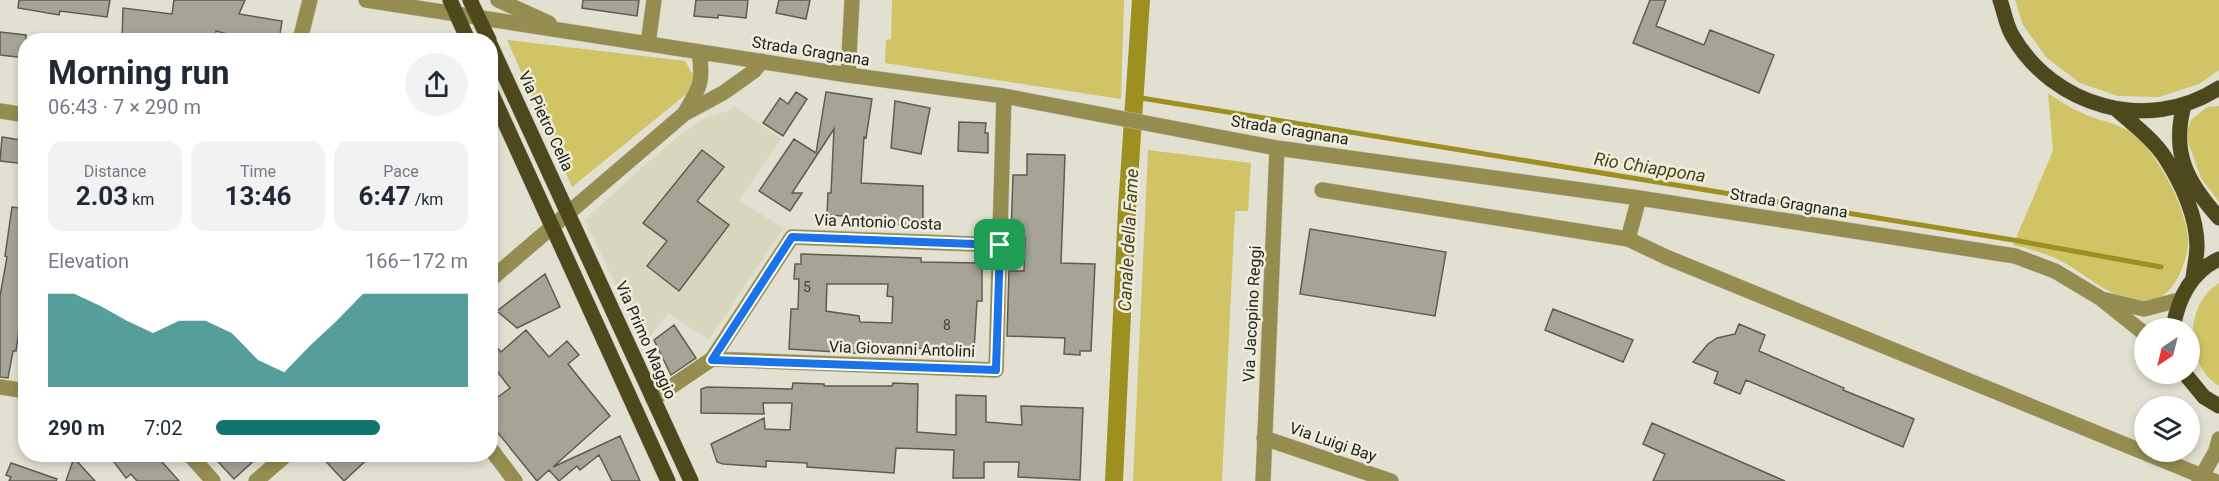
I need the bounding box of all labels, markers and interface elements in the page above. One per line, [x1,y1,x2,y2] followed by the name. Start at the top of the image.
[751,32,871,70] street label: Strada Gragnana
[48,53,229,92] text: Morning run
[405,53,468,116] button: share
[515,68,577,174] street label: Via Pietro Cella
[48,95,201,119] text: 06:43 · 7 × 290 m
[1230,111,1350,149] street label: Strada Gragnana
[1593,148,1707,186] water label: Rio Chiappona
[84,162,146,181] text: Distance
[240,162,276,181] text: Time
[383,162,419,181] text: Pace
[1114,168,1142,312] water label: Canale della Fame
[76,181,128,211] text: 2.03
[225,181,292,211] text: 13:46
[359,181,411,211] text: 6:47
[1729,184,1849,222] street label: Strada Gragnana
[128,190,154,209] text: km
[411,190,443,209] text: /km
[814,210,942,234] street label: Via Antonio Costa
[974,219,1025,270] pin
[983,228,1016,261] icon: arrive
[1239,245,1265,383] street label: Via Jacopino Reggi
[48,249,129,273] text: Elevation
[365,249,468,273] text: 166–172 m
[612,278,680,402] street label: Via Primo Maggio
[803,279,811,295] house number: 5
[943,317,951,333] house number: 8
[2134,318,2200,384] north arrow
[2134,318,2200,462] map controls
[829,337,975,361] street label: Via Giovanni Antolini
[2134,396,2200,462] button: layers
[48,416,105,440] text: 290 m
[144,416,183,440] text: 7:02
[1287,418,1379,466] street label: Via Luigi Bay

